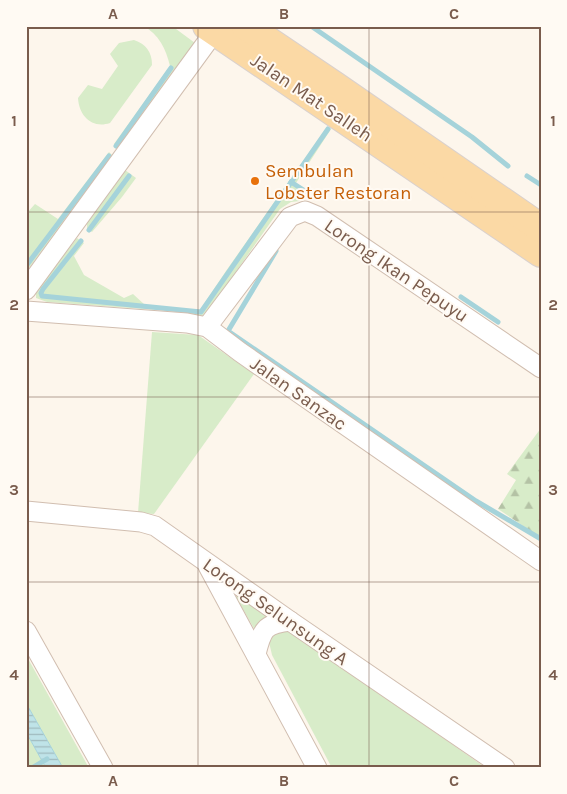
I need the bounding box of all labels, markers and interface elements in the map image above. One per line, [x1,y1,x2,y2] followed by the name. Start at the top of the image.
[108,4,118,23] text: A
[279,4,289,23] text: B
[449,4,459,23] text: C
[246,49,376,147] street label: Jalan Mat Salleh
[11,111,17,130] text: 1
[550,111,556,130] text: 1
[265,160,412,204] place label: Sembulan Lobster Restoran
[249,175,261,187] marker: Sembulan Lobster Restoran
[320,214,473,327] street label: Lorong Ikan Pepuyu
[9,295,19,314] text: 2
[548,295,558,314] text: 2
[246,353,351,435] street label: Jalan Sanzac
[9,480,19,499] text: 3
[548,480,558,499] text: 3
[199,554,352,670] street label: Lorong Selunsung A
[9,665,19,684] text: 4
[548,665,558,684] text: 4
[108,771,118,790] text: A
[279,771,289,790] text: B
[449,771,459,790] text: C

